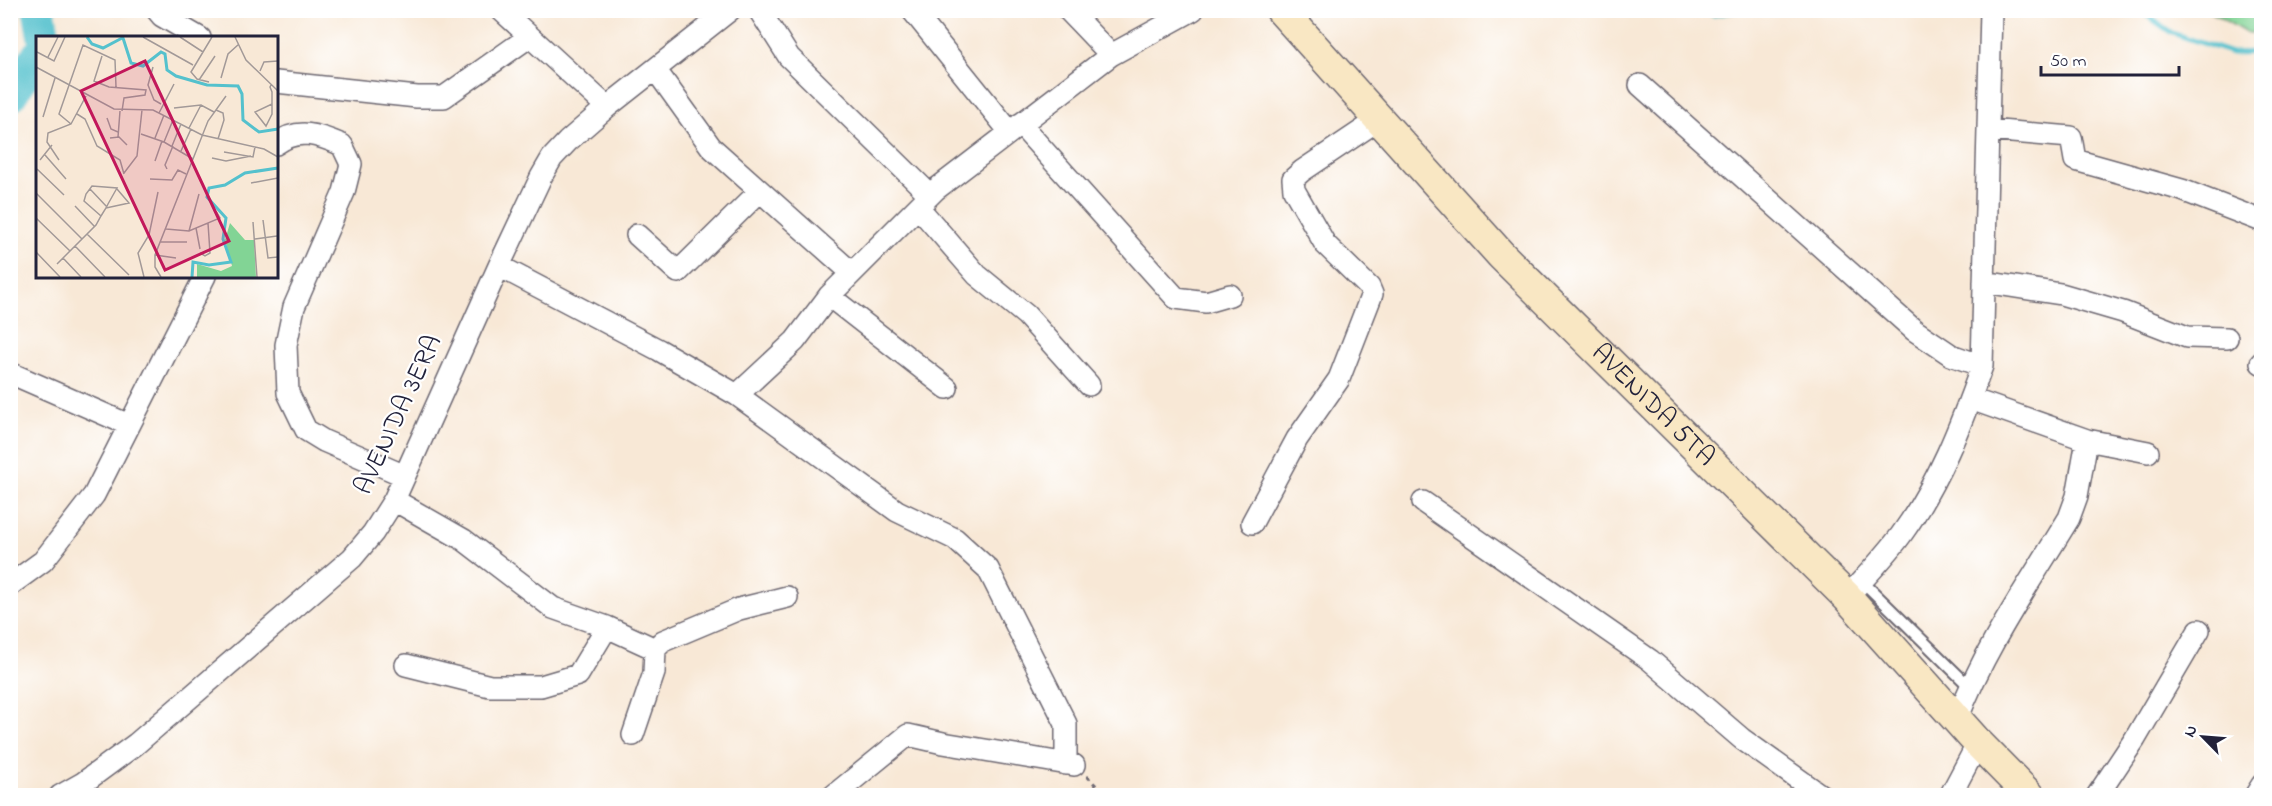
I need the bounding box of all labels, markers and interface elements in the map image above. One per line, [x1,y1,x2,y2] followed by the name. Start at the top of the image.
[36,36,278,278] inset map
[2041,39,2179,77] scale bar
[2050,49,2087,75] text: 50 m
[345,329,453,501] street label: AVENIDA 3ERA
[1582,335,1724,476] street label: AVENIDA 5TA
[2173,707,2233,767] north arrow
[2178,721,2204,741] text: N

